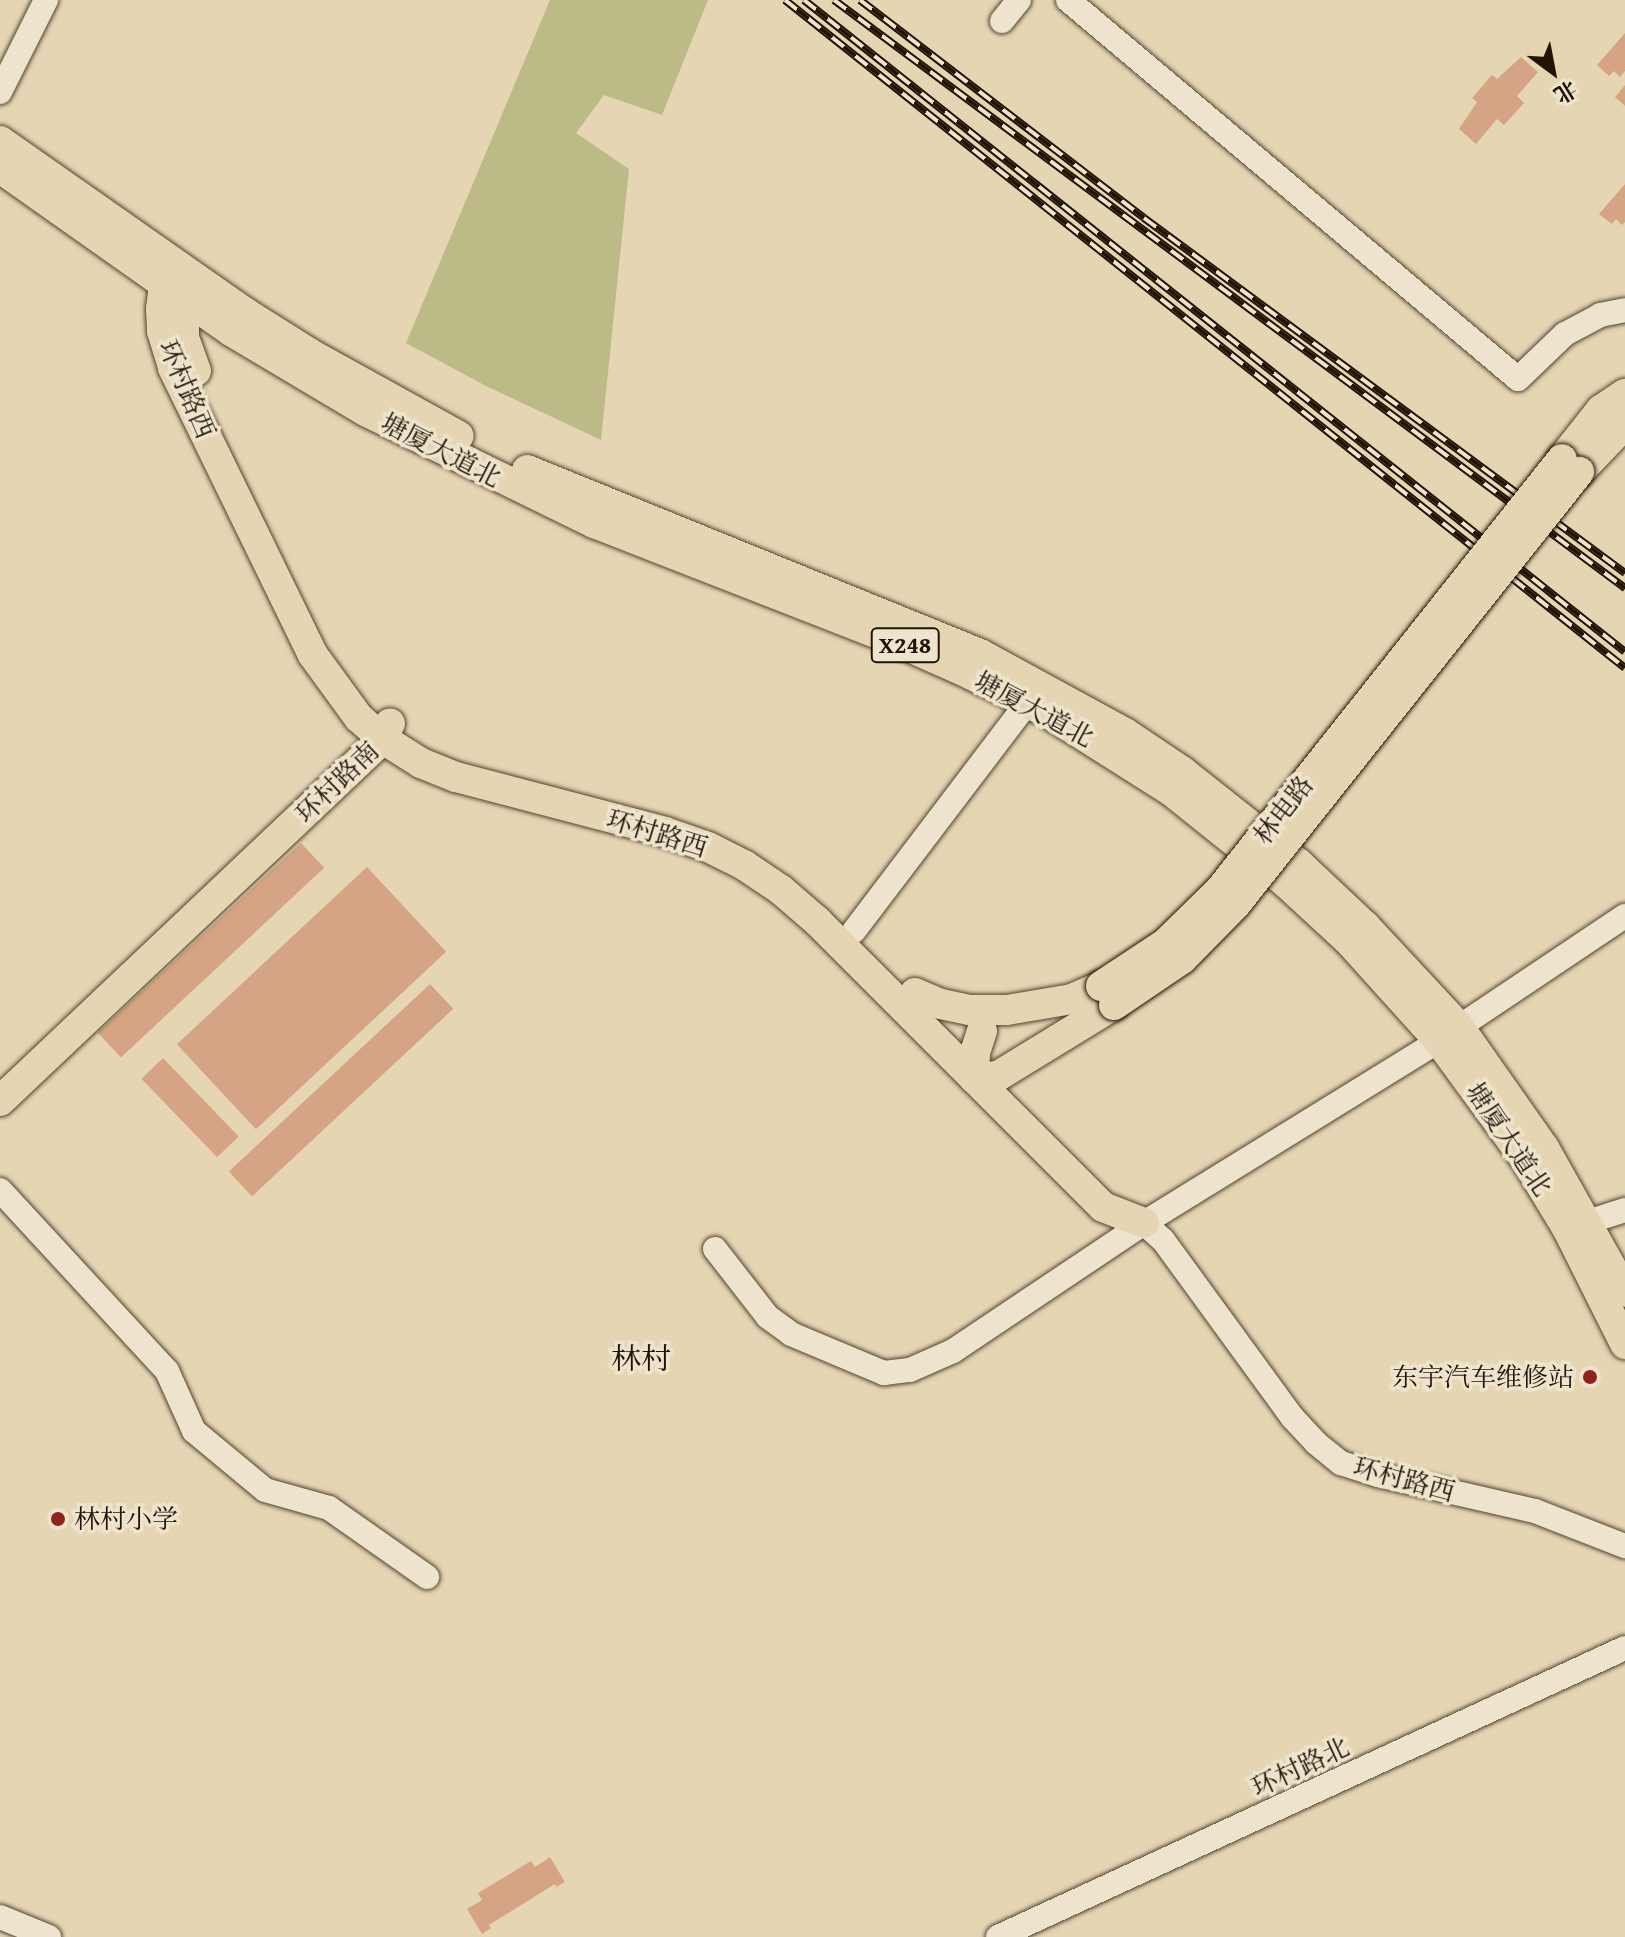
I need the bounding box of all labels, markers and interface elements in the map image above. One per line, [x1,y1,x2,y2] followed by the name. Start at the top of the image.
[1513,32,1593,112] north arrow
[1548,73,1584,112] text: 北
[152,335,222,443] street label: 环村路西
[376,407,506,493] street label: 塘厦大道北
[869,625,941,665] road number: X248
[969,665,1099,753] street label: 塘厦大道北
[289,735,385,829] street label: 环村路南
[1247,770,1319,850] street label: 林电路
[603,803,711,863] street label: 环村路西
[1460,1076,1558,1202] street label: 塘厦大道北
[611,1340,671,1376] district label: 林村
[1392,1361,1574,1393] place label: 东宇汽车维修站
[1581,1368,1599,1386] marker: 东宇汽车维修站
[1350,1450,1458,1508] street label: 环村路西
[74,1503,178,1535] place label: 林村小学
[49,1510,67,1528] marker: 林村小学
[1246,1731,1354,1803] street label: 环村路北

